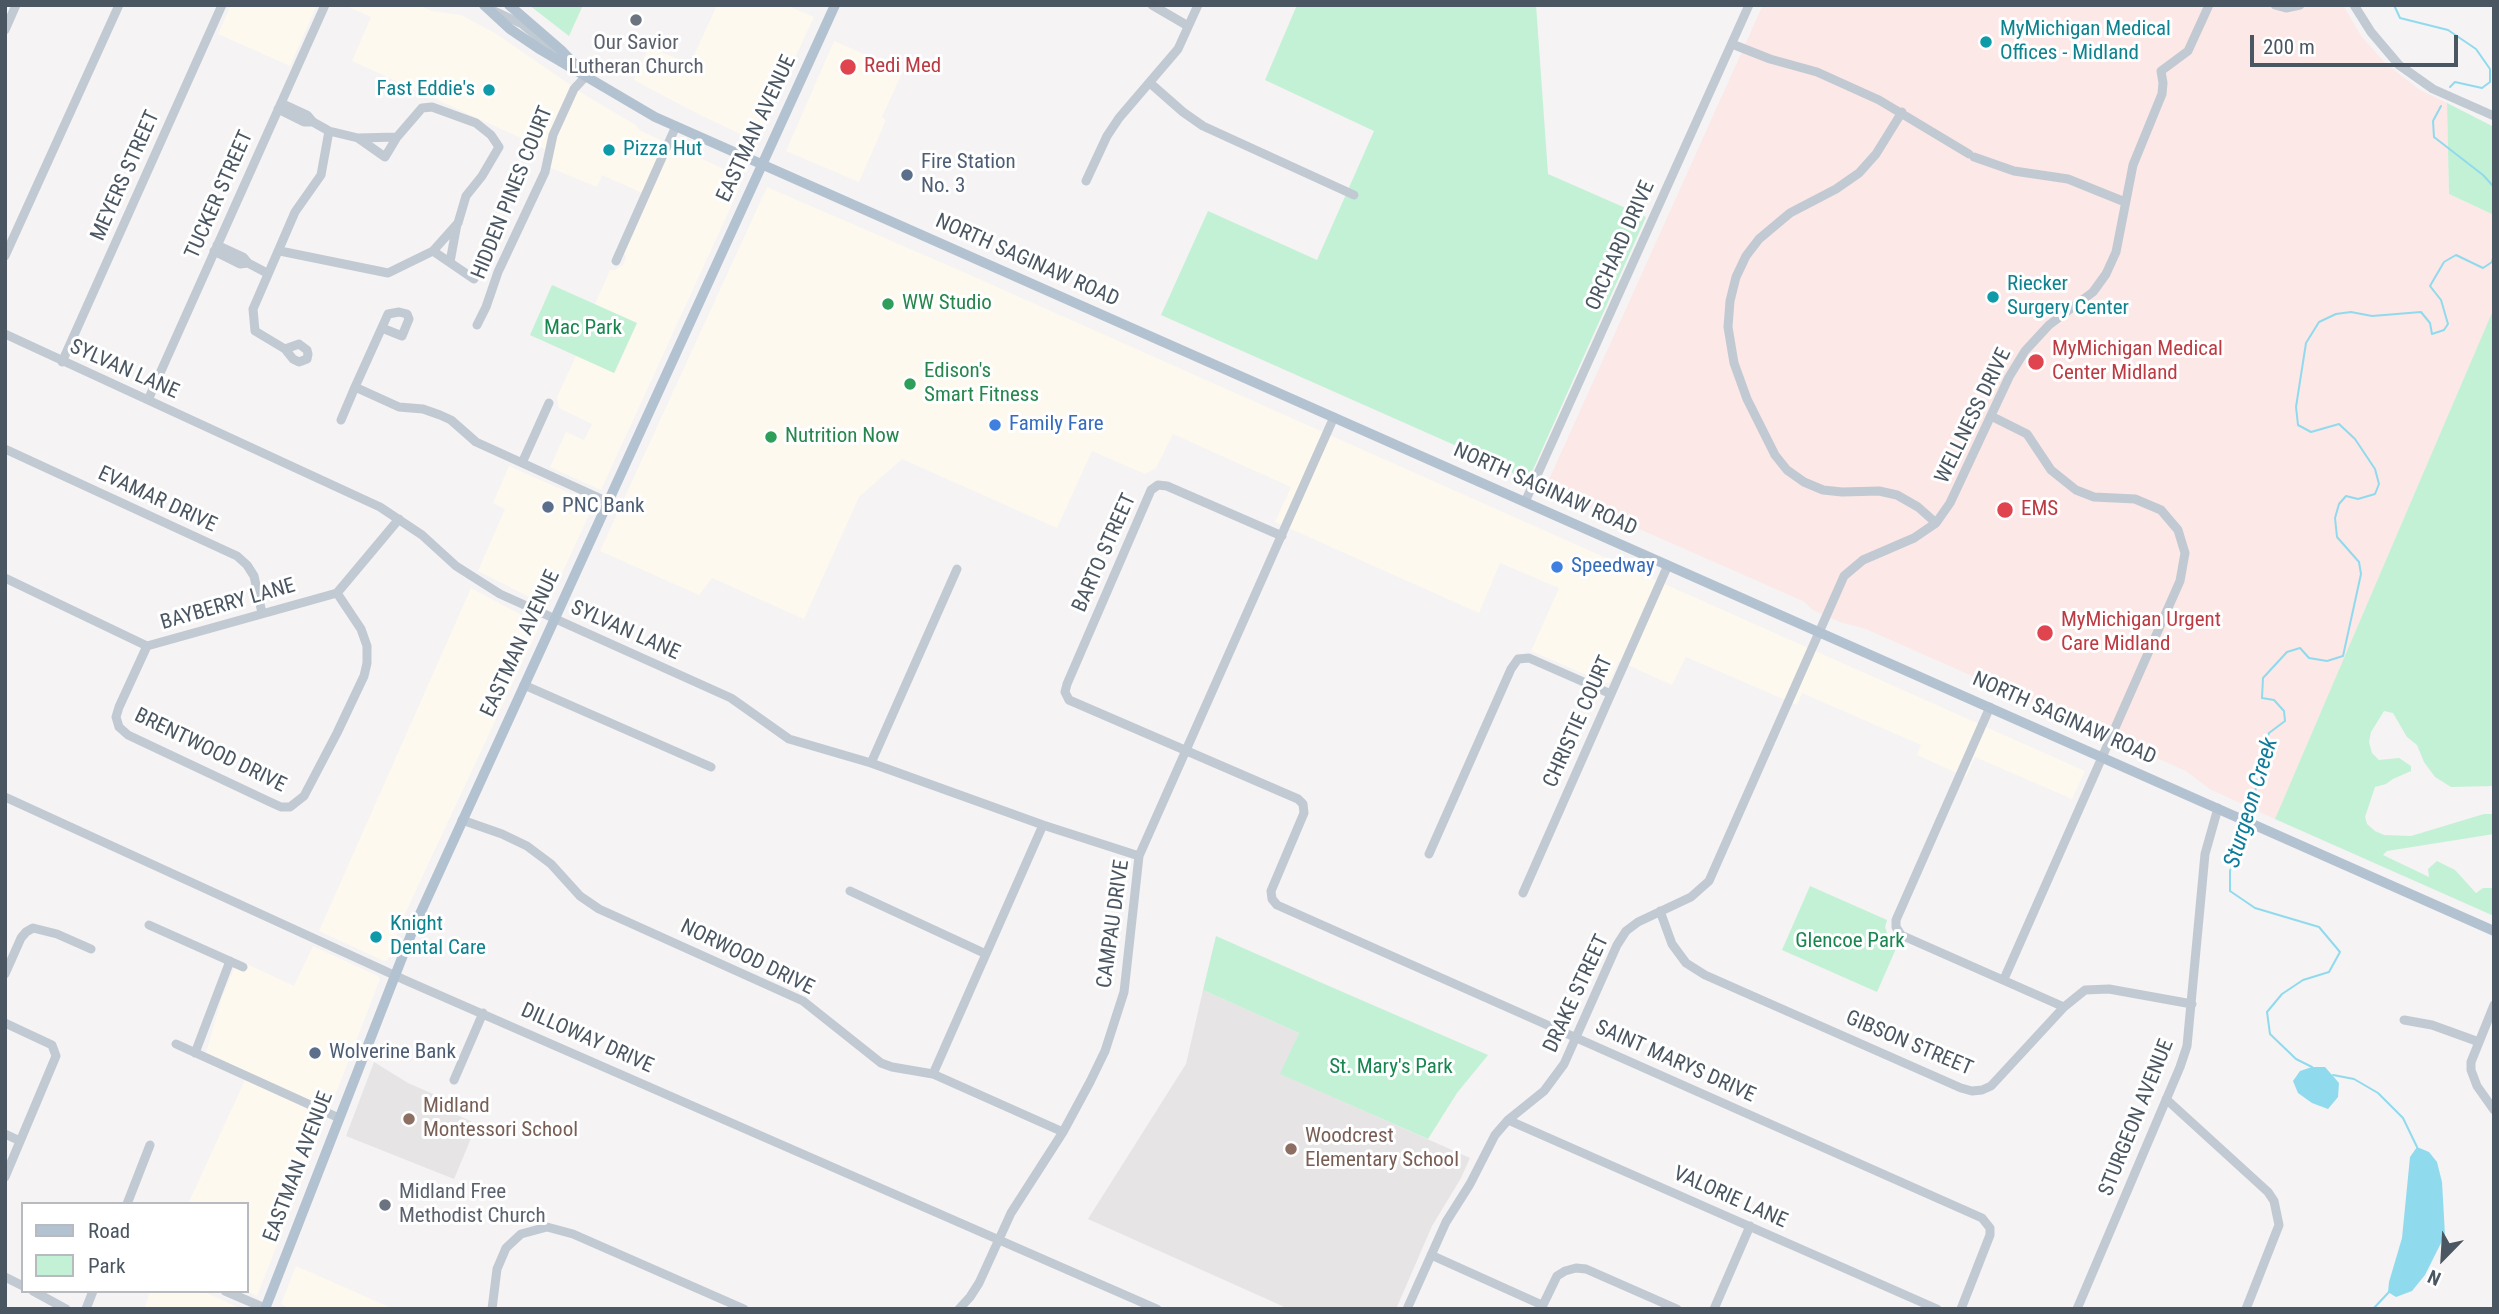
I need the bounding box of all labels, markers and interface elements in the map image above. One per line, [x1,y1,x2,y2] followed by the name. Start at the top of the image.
[628,12,644,28] marker: Our Savior Lutheran Church
[2000,17,2171,67] place label: MyMichigan Medical Offices - Midland
[2254,21,2462,65] scale bar
[568,31,704,81] place label: Our Savior Lutheran Church
[1978,34,1994,50] marker: MyMichigan Medical Offices - Midland
[2263,35,2315,59] text: 200 m
[712,52,802,206] street label: EASTMAN AVENUE
[864,54,941,80] place label: Redi Med
[838,57,858,77] marker: Redi Med
[377,77,475,103] place label: Fast Eddie's
[481,82,497,98] marker: Fast Eddie's
[467,103,559,283] street label: HIDDEN PINES COURT
[86,107,166,245] street label: MEYERS STREET
[181,127,259,263] street label: TUCKER STREET
[623,137,702,163] place label: Pizza Hut
[601,142,617,158] marker: Pizza Hut
[921,150,1016,200] place label: Fire Station No. 3
[899,167,915,183] marker: Fire Station No. 3
[1581,177,1661,315] street label: ORCHARD DRIVE
[931,209,1123,313] street label: NORTH SAGINAW ROAD
[2007,272,2129,322] place label: Riecker Surgery Center
[1985,289,2001,305] marker: Riecker Surgery Center
[902,291,992,317] place label: WW Studio
[880,296,896,312] marker: WW Studio
[544,316,622,342] park label: Mac Park
[66,335,182,405] street label: SYLVAN LANE
[2052,337,2223,387] place label: MyMichigan Medical Center Midland
[1930,344,2018,488] street label: WELLNESS DRIVE
[2026,352,2046,372] marker: MyMichigan Medical Center Midland
[924,359,1039,409] place label: Edison's Smart Fitness
[902,376,918,392] marker: Edison's Smart Fitness
[1009,412,1104,438] place label: Family Fare
[987,417,1003,433] marker: Family Fare
[785,424,899,450] place label: Nutrition Now
[763,429,779,445] marker: Nutrition Now
[1449,438,1641,542] street label: NORTH SAGINAW ROAD
[94,461,220,539] street label: EVAMAR DRIVE
[1068,490,1142,616] street label: BARTO STREET
[562,494,645,520] place label: PNC Bank
[2021,497,2058,523] place label: EMS
[540,499,556,515] marker: PNC Bank
[1995,500,2015,520] marker: EMS
[1571,554,1655,580] place label: Speedway
[1549,559,1565,575] marker: Speedway
[476,567,566,721] street label: EASTMAN AVENUE
[158,574,298,636] street label: BAYBERRY LANE
[567,596,683,666] street label: SYLVAN LANE
[2061,608,2221,658] place label: MyMichigan Urgent Care Midland
[2035,623,2055,643] marker: MyMichigan Urgent Care Midland
[1539,652,1619,792] street label: CHRISTIE COURT
[1968,667,2160,771] street label: NORTH SAGINAW ROAD
[130,703,290,799] street label: BRENTWOOD DRIVE
[2219,735,2285,871] water label: Sturgeon Creek
[1093,858,1135,990] street label: CAMPAU DRIVE
[390,912,486,962] place label: Knight Dental Care
[676,915,818,1001] street label: NORWOOD DRIVE
[368,929,384,945] marker: Knight Dental Care
[1795,929,1905,955] park label: Glencoe Park
[1539,931,1615,1057] street label: DRAKE STREET
[517,999,657,1079] street label: DILLOWAY DRIVE
[1842,1006,1976,1082] street label: GIBSON STREET
[1591,1015,1759,1109] street label: SAINT MARYS DRIVE
[2094,1036,2180,1200] street label: STURGEON AVENUE
[329,1040,456,1066] place label: Wolverine Bank
[307,1045,323,1061] marker: Wolverine Bank
[1329,1055,1453,1081] park label: St. Mary's Park
[259,1088,339,1246] street label: EASTMAN AVENUE
[423,1094,578,1144] place label: Midland Montessori School
[401,1111,417,1127] marker: Midland Montessori School
[1305,1124,1459,1174] place label: Woodcrest Elementary School
[1283,1141,1299,1157] marker: Woodcrest Elementary School
[1669,1162,1791,1234] street label: VALORIE LANE
[399,1180,546,1230] place label: Midland Free Methodist Church
[377,1197,393,1213] marker: Midland Free Methodist Church
[21,1202,248,1293] legend
[88,1219,130,1243] text: Road
[2408,1223,2478,1293] north arrow
[88,1254,125,1278] text: Park
[2424,1265,2444,1291] text: N

